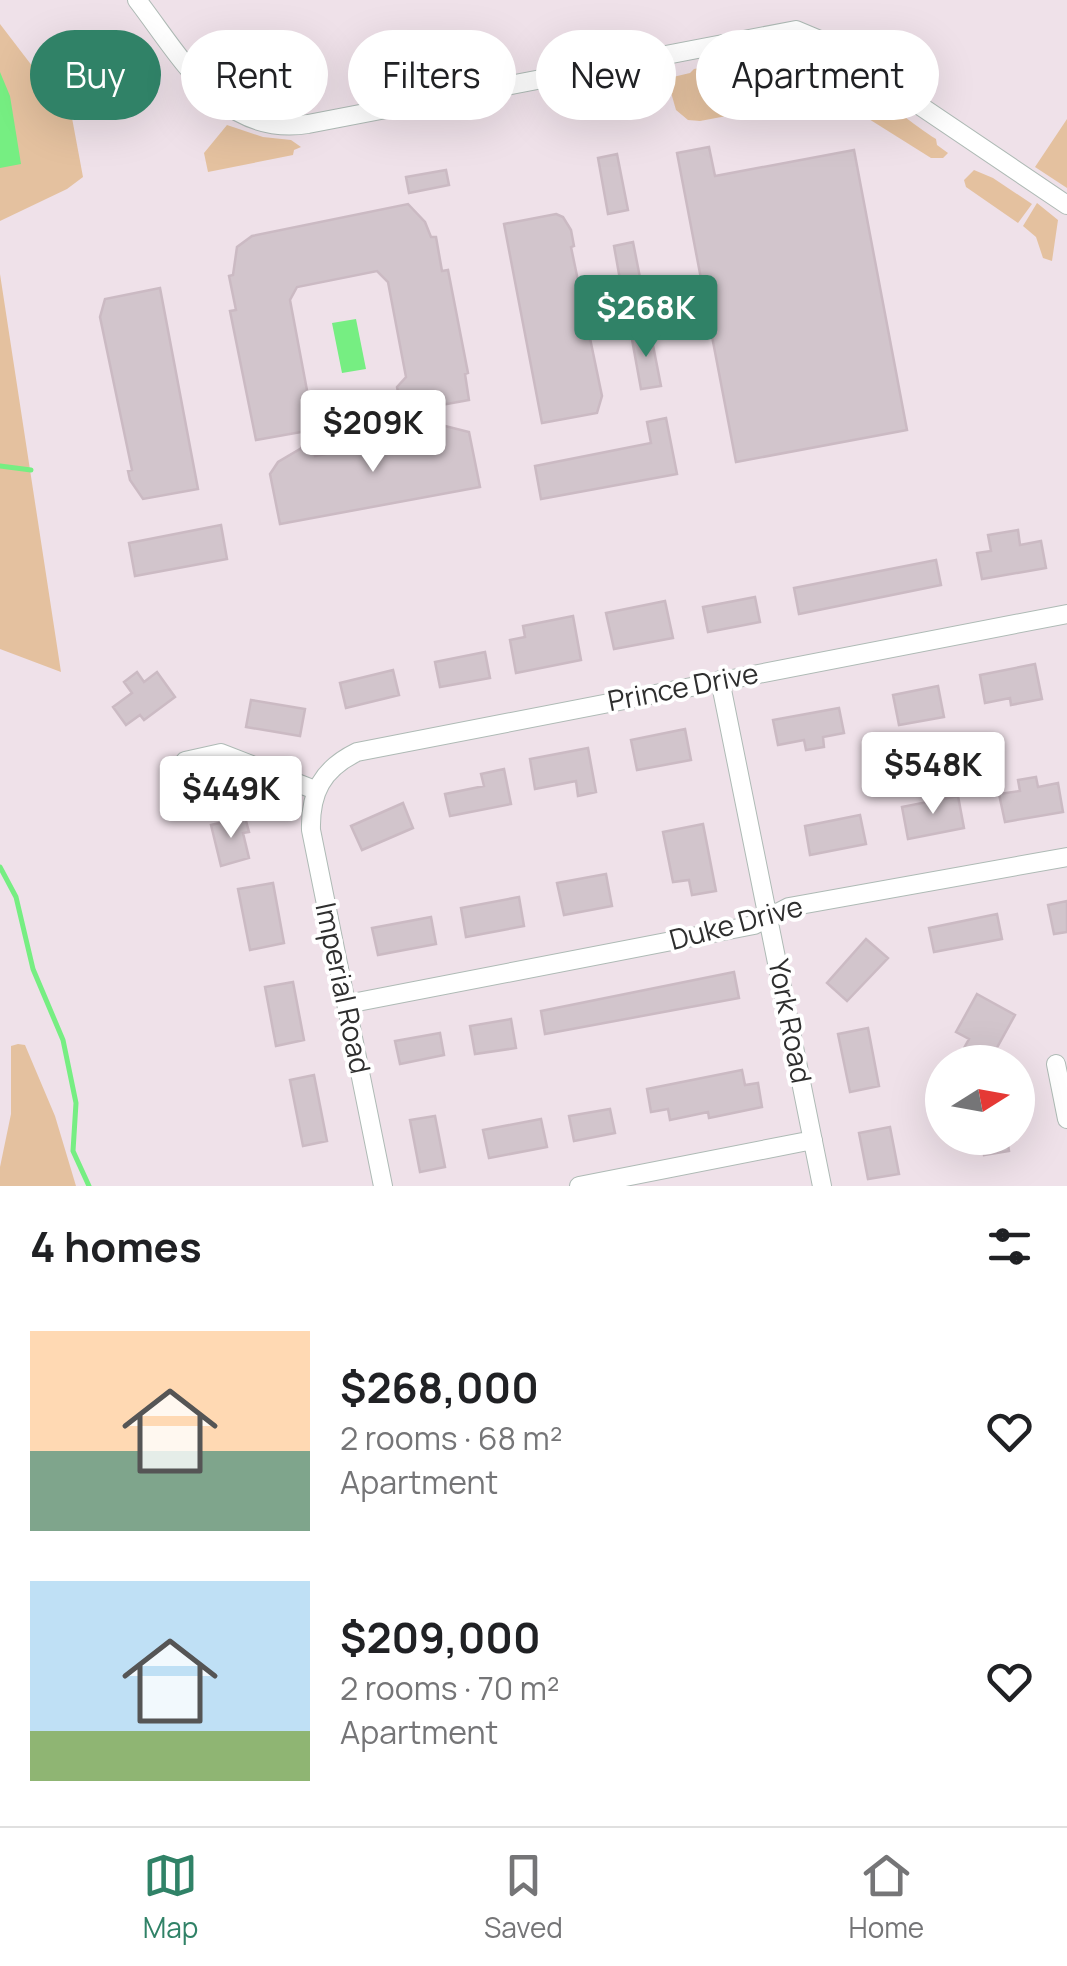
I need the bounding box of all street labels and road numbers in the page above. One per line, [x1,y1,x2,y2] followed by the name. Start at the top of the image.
[604,653,761,719] street label: Prince Drive
[665,886,807,958] street label: Duke Drive
[307,899,381,1077] street label: Imperial Road
[760,955,822,1086] street label: York Road

